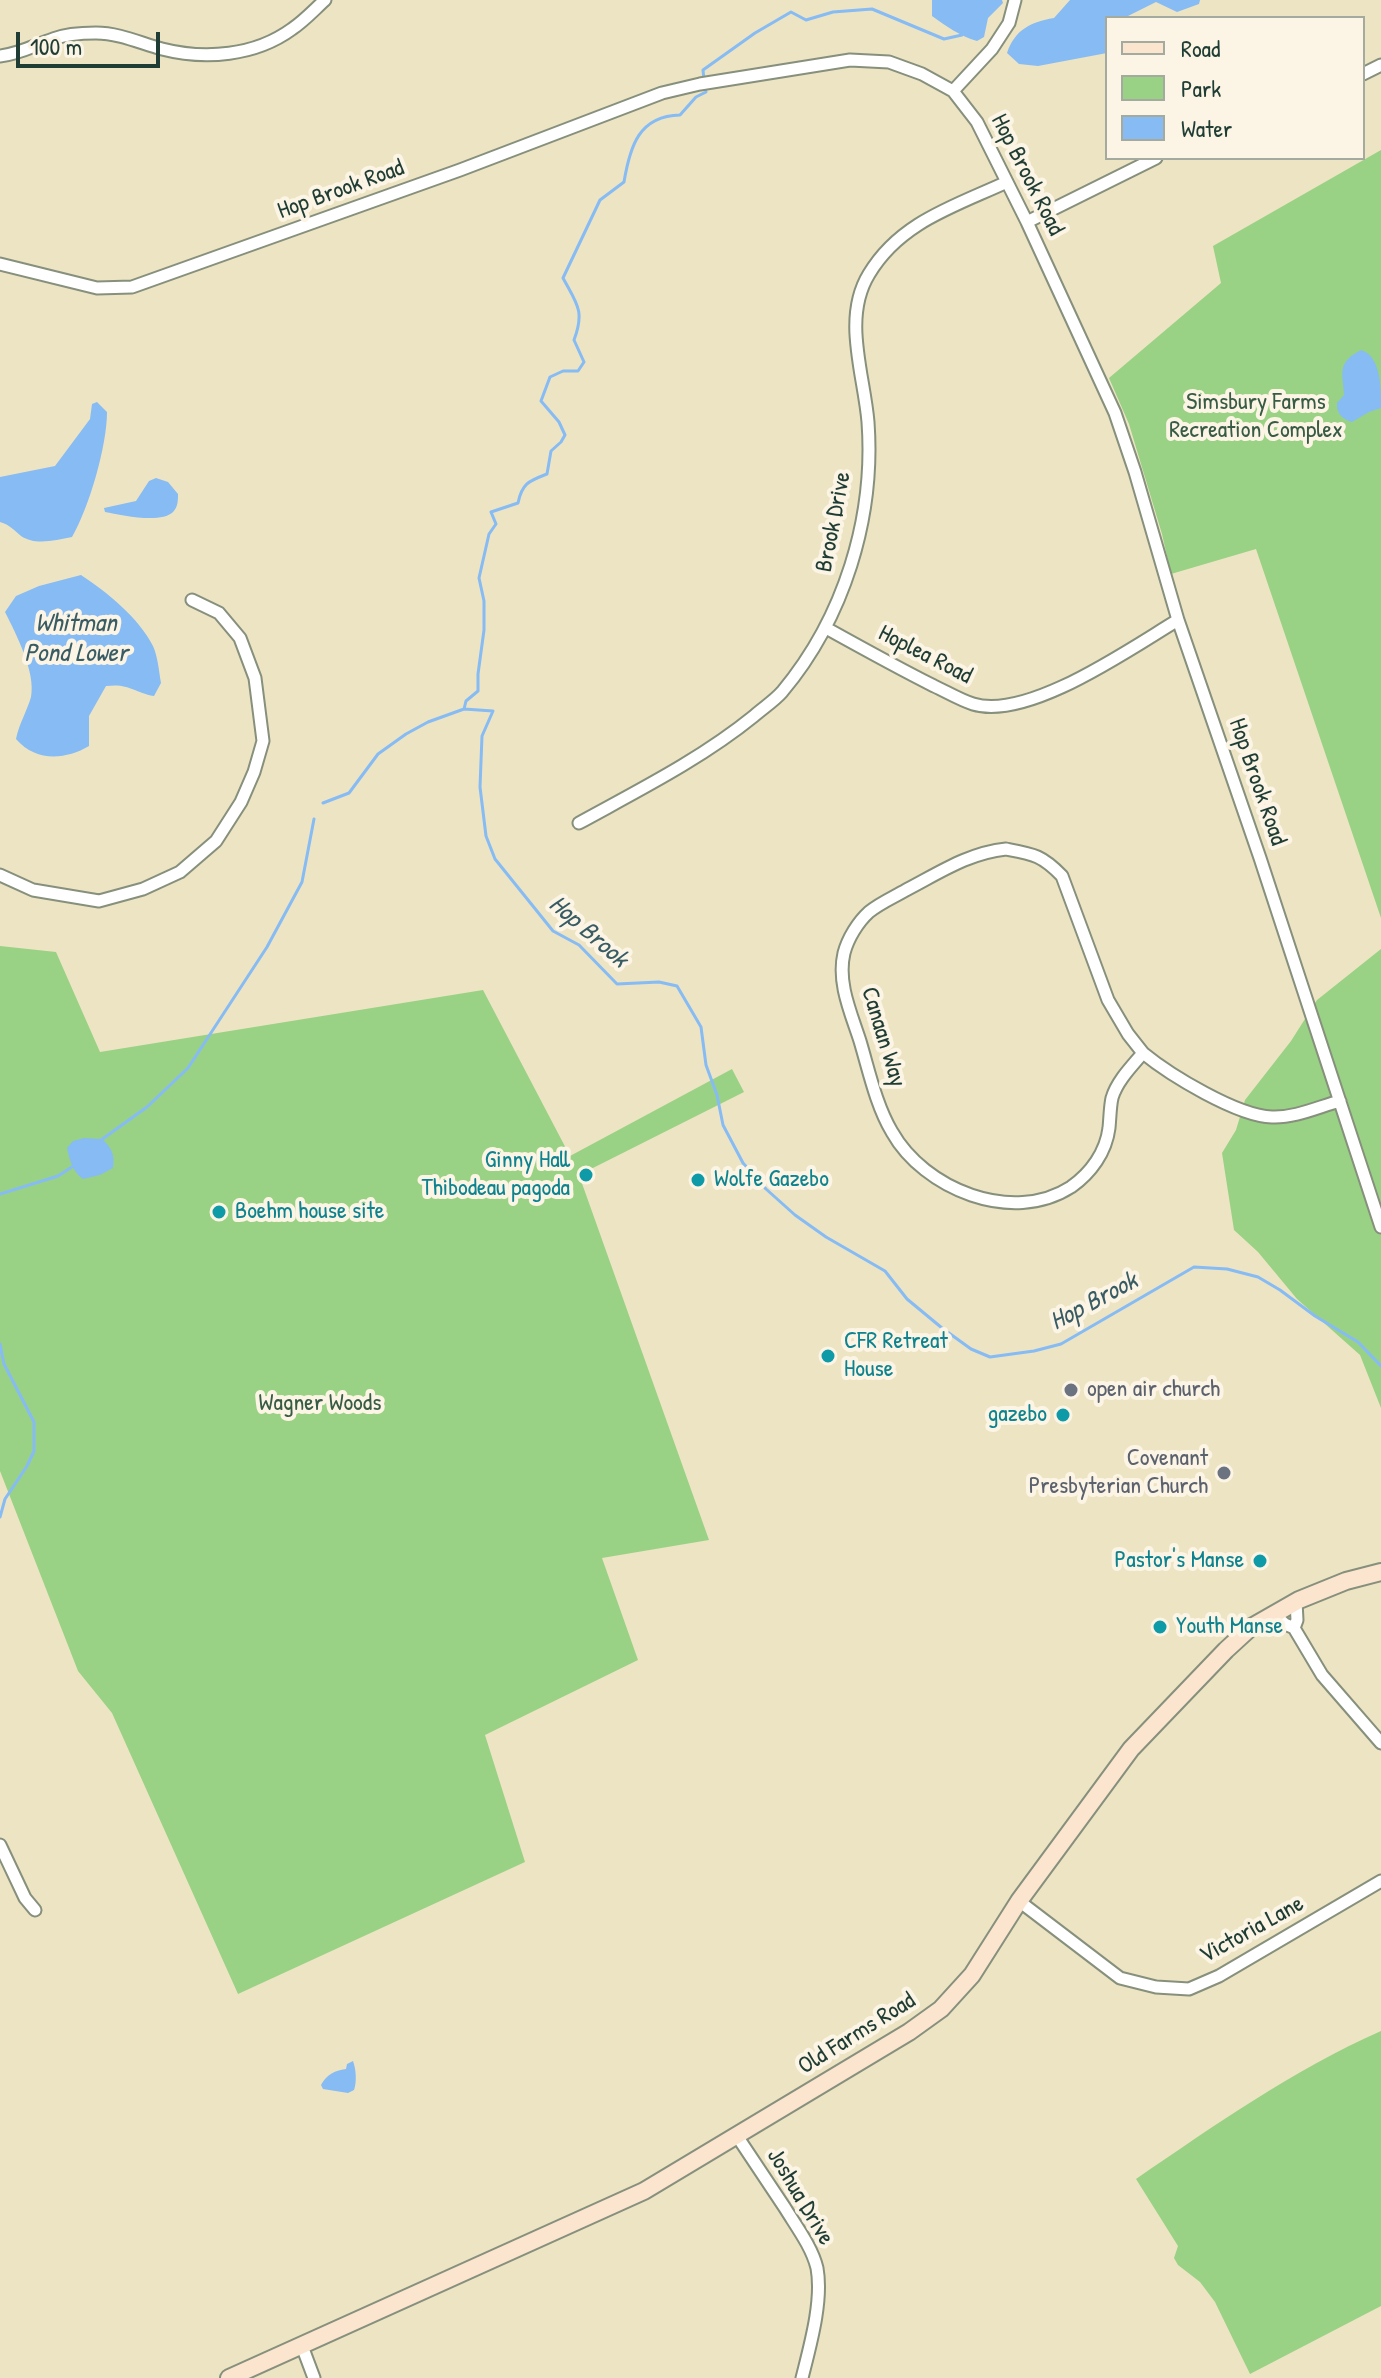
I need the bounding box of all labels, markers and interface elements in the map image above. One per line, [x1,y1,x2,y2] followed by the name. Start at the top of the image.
[20,16,164,66] scale bar
[1105,16,1365,160] legend
[30,30,82,62] text: 100 m
[1181,32,1220,64] text: Road
[1181,72,1221,104] text: Park
[984,110,1070,240] street label: Hop Brook Road
[1181,112,1232,144] text: Water
[274,154,408,226] street label: Hop Brook Road
[1169,389,1343,445] park label: Simsbury Farms Recreation Complex
[810,469,858,575] street label: Brook Drive
[24,608,128,670] water label: Whitman Pond Lower
[873,619,977,691] street label: Hoplea Road
[1222,715,1292,849] street label: Hop Brook Road
[542,889,634,975] water label: Hop Brook
[854,984,912,1090] street label: Canaan Way
[422,1147,570,1203] place label: Ginny Hall Thibodeau pagoda
[577,1166,595,1184] marker: Ginny Hall Thibodeau pagoda
[714,1166,829,1194] place label: Wolfe Gazebo
[689,1171,707,1189] marker: Wolfe Gazebo
[235,1198,384,1226] place label: Boehm house site
[210,1203,228,1221] marker: Boehm house site
[1045,1266,1143,1338] water label: Hop Brook
[844,1328,948,1384] place label: CFR Retreat House
[819,1347,837,1365] marker: CFR Retreat House
[1087,1376,1220,1404] place label: open air church
[1062,1381,1080,1399] marker: open air church
[259,1390,381,1418] park label: Wagner Woods
[988,1401,1047,1429] place label: gazebo
[1054,1406,1072,1424] marker: gazebo
[1029,1445,1208,1501] place label: Covenant Presbyterian Church
[1215,1464,1233,1482] marker: Covenant Presbyterian Church
[1115,1547,1244,1575] place label: Pastor's Manse
[1251,1552,1269,1570] marker: Pastor's Manse
[1176,1613,1283,1641] place label: Youth Manse
[1151,1618,1169,1636] marker: Youth Manse
[1195,1890,1309,1970] street label: Victoria Lane
[793,1987,921,2081] street label: Old Farms Road
[760,2143,840,2251] street label: Joshua Drive

